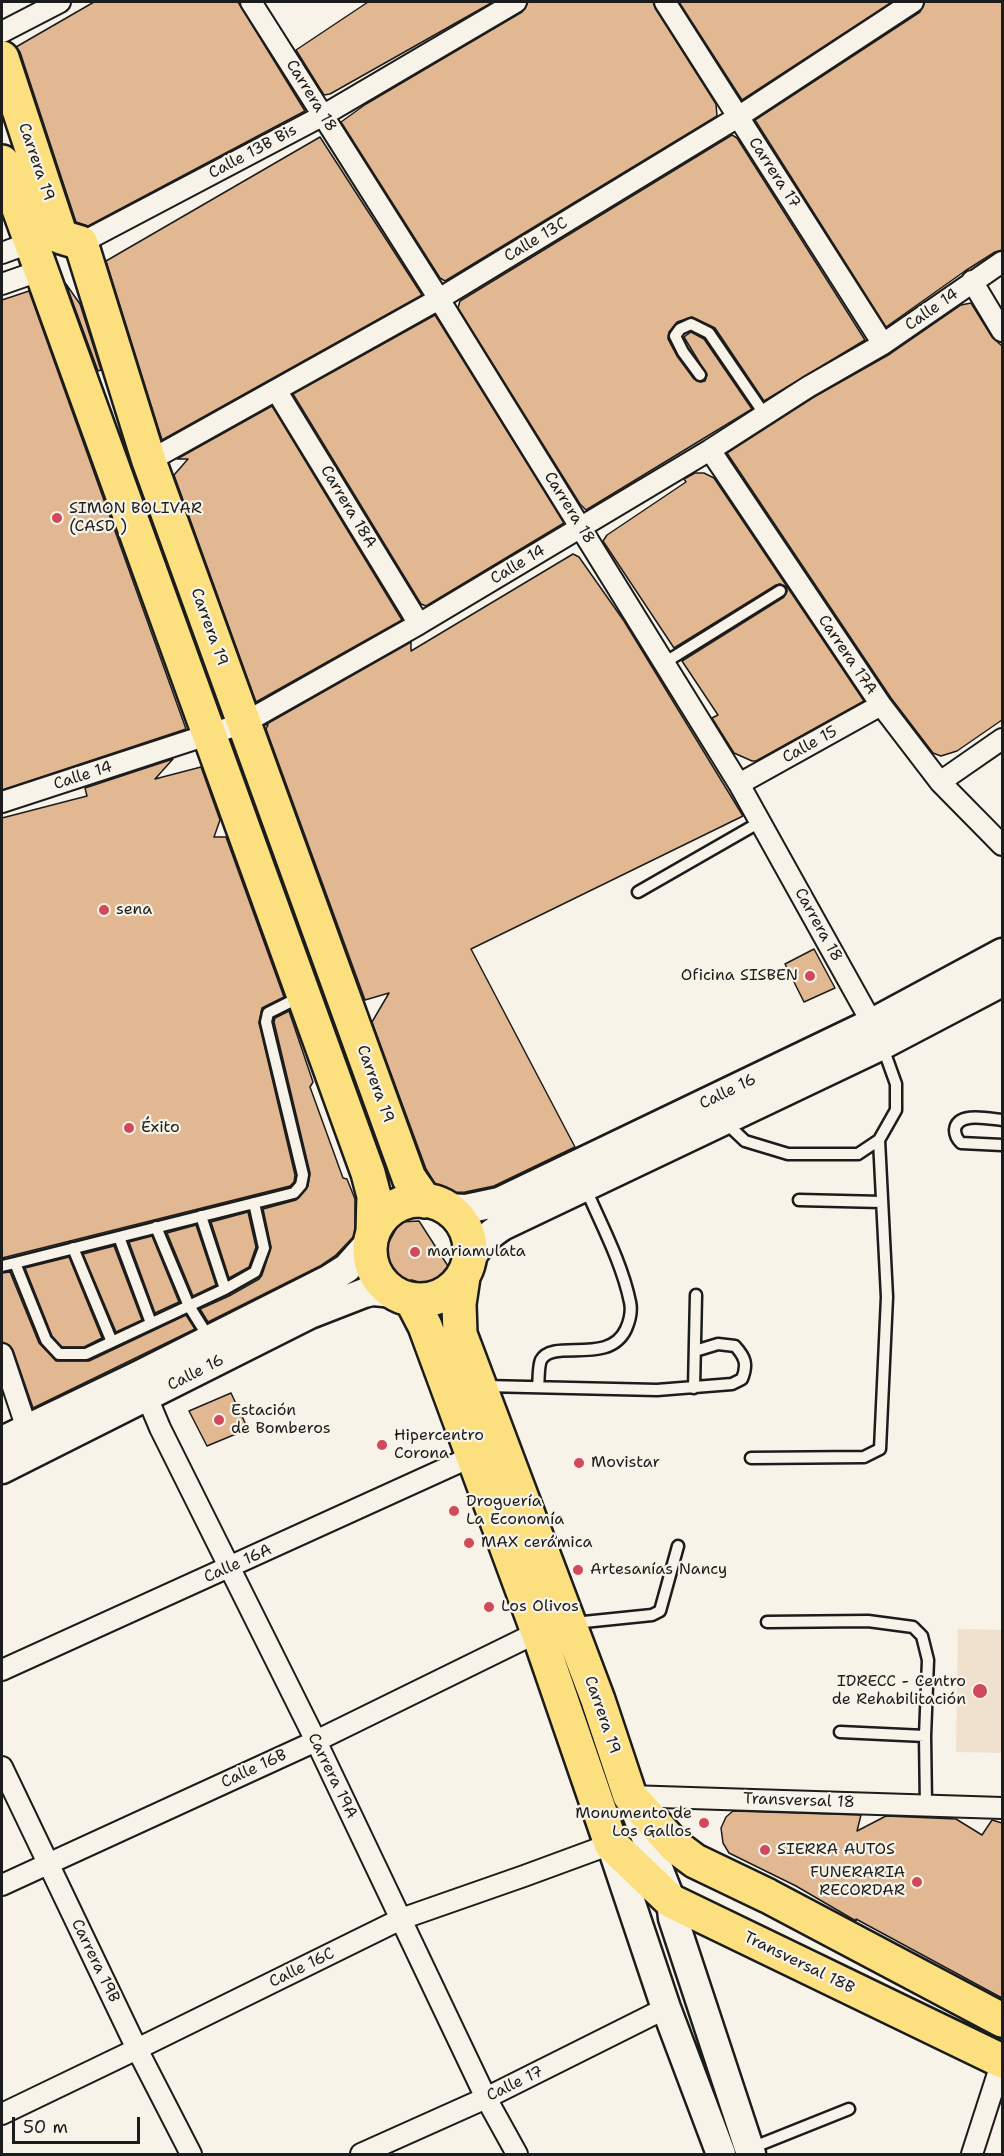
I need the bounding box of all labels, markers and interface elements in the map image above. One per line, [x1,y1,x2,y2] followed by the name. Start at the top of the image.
[281,56,341,136] street label: Carrera 18
[14,121,58,203] street label: Carrera 19
[206,121,300,183] street label: Calle 13B Bis
[744,134,804,212] street label: Carrera 17
[501,214,571,266] street label: Calle 13C
[902,285,962,335] street label: Calle 14
[316,462,380,552] street label: Carrera 18A
[539,468,599,548] street label: Carrera 18
[69,499,202,537] place label: SIMON BOLIVAR (CASD )
[50,511,64,525] marker: SIMON BOLIVAR (CASD )
[487,541,549,589] street label: Calle 14
[186,586,232,668] street label: Carrera 19
[813,612,881,698] street label: Carrera 17A
[779,722,841,768] street label: Calle 15
[51,758,115,794] street label: Calle 14
[790,885,846,965] street label: Carrera 18
[116,900,152,920] place label: sena
[97,903,111,917] marker: sena
[681,966,798,986] place label: Oficina SISBEN
[803,969,817,983] marker: Oficina SISBEN
[352,1043,398,1125] street label: Carrera 19
[696,1070,760,1114] street label: Calle 16
[141,1118,180,1138] place label: Éxito
[122,1121,136,1135] marker: Éxito
[427,1242,526,1262] place label: mariamulata
[408,1245,422,1259] marker: mariamulata
[165,1351,227,1395] street label: Calle 16
[231,1401,331,1439] place label: Estación de Bomberos
[212,1413,226,1427] marker: Estación de Bomberos
[394,1426,484,1464] place label: Hipercentro Corona
[375,1438,389,1452] marker: Hipercentro Corona
[591,1453,660,1473] place label: Movistar
[572,1456,586,1470] marker: Movistar
[466,1492,564,1530] place label: Droguería La Economía
[447,1504,461,1518] marker: Droguería La Economía
[481,1533,592,1553] place label: MAX cerámica
[462,1536,476,1550] marker: MAX cerámica
[201,1541,275,1587] street label: Calle 16A
[590,1560,727,1580] place label: Artesanías Nancy
[571,1563,585,1577] marker: Artesanías Nancy
[501,1597,579,1617] place label: Los Olivos
[482,1600,496,1614] marker: Los Olivos
[832,1672,966,1710] place label: IDRECC - Centro de Rehabilitación
[580,1674,624,1756] street label: Carrera 19
[971,1682,989,1700] marker: IDRECC - Centro de Rehabilitación
[303,1730,361,1822] street label: Carrera 19A
[218,1745,290,1793] street label: Calle 16B
[743,1789,855,1813] street label: Transversal 18
[575,1804,692,1842] place label: Monumento de Los Gallos
[697,1816,711,1830] marker: Monumento de Los Gallos
[777,1840,895,1860] place label: SIERRA AUTOS
[758,1843,772,1857] marker: SIERRA AUTOS
[810,1863,905,1901] place label: FUNERARIA RECORDAR
[910,1875,924,1889] marker: FUNERARIA RECORDAR
[67,1916,123,2006] street label: Carrera 19B
[740,1928,858,1998] street label: Transversal 18B
[266,1944,338,1992] street label: Calle 16C
[484,2062,546,2106] street label: Calle 17
[15,2105,142,2143] scale bar
[23,2115,68,2139] text: 50 m

